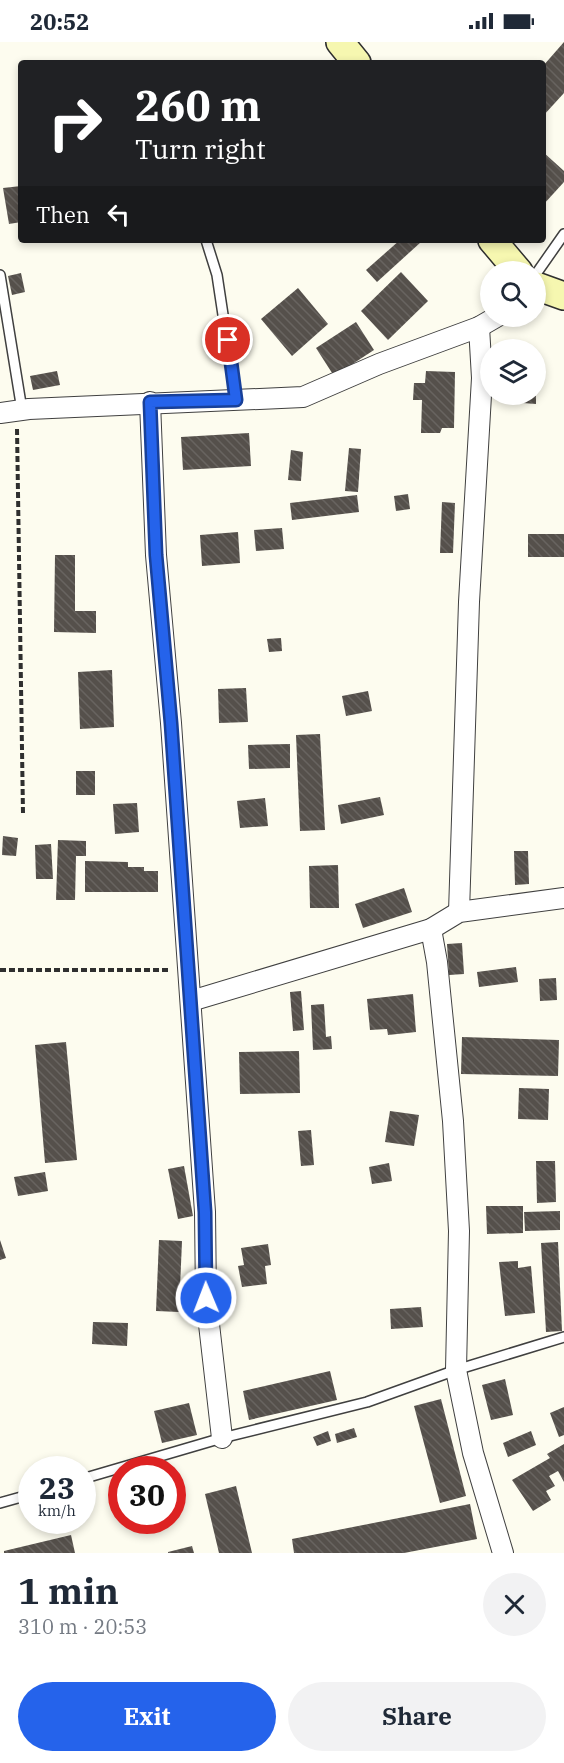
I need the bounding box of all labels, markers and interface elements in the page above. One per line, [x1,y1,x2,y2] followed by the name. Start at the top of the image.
[30,7,89,36] text: 20:52
[135,78,261,133] text: 260 m
[36,84,114,162] icon: right
[135,131,266,166] text: Turn right
[102,198,135,231] icon: left
[36,200,90,229] text: Then
[480,261,546,405] map controls
[480,261,546,327] button: search
[202,314,253,365] pin
[211,323,244,356] icon: arrive
[480,339,546,405] button: layers
[174,1266,238,1330] position arrow
[108,1456,186,1534] speed limit sign: 30
[39,1468,75,1507] text: 23
[38,1501,76,1520] text: km/h
[18,1567,119,1614] text: 1 min
[483,1573,546,1636] button: close
[18,1613,147,1640] text: 310 m · 20:53
[18,1682,276,1751] button: Exit
[288,1682,546,1751] button: Share

